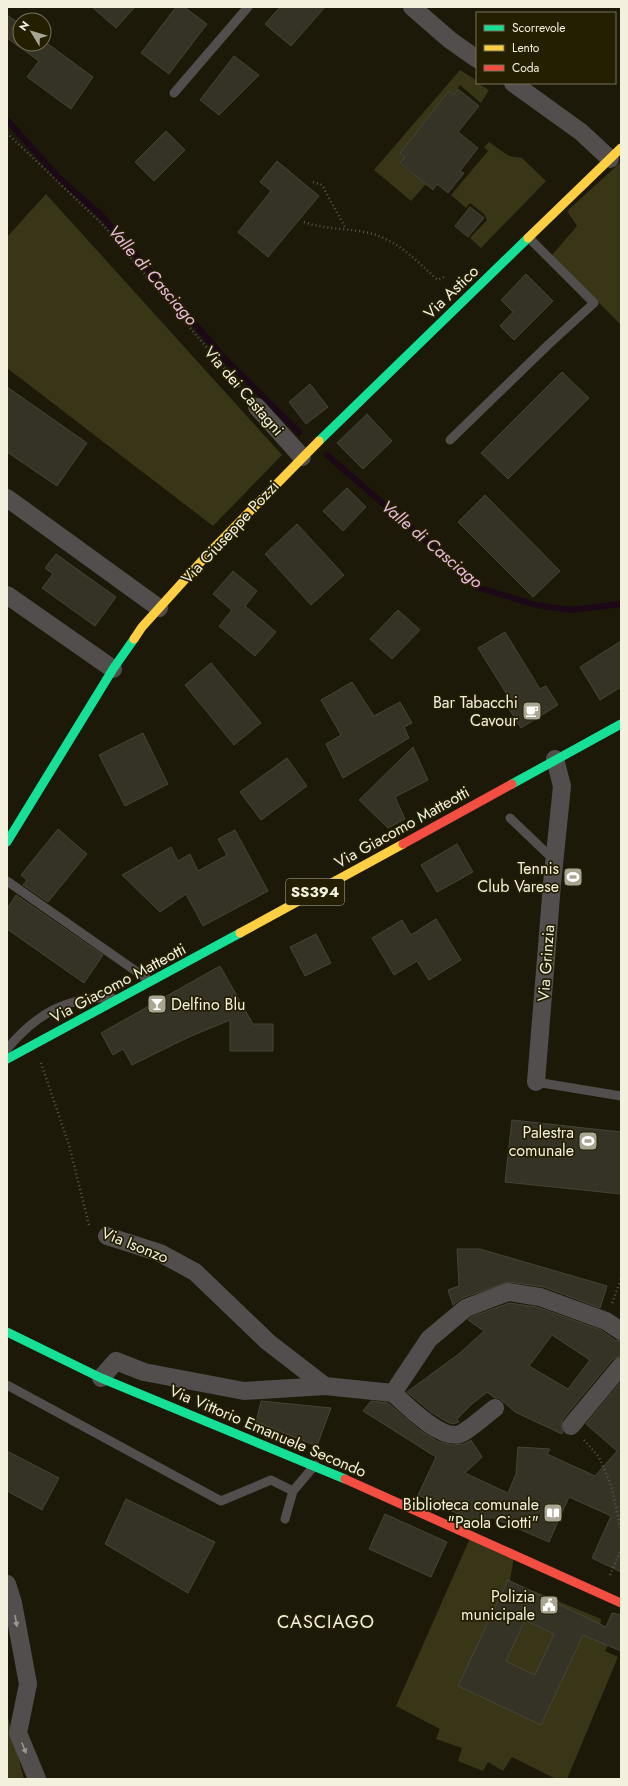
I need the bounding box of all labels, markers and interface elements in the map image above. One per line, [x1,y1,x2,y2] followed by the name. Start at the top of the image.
[12,12,52,52] north arrow
[476,12,616,84] legend
[15,17,33,34] text: N
[512,19,566,37] text: Scorrevole
[512,39,540,57] text: Lento
[512,59,540,77] text: Coda
[103,220,203,330] water label: Valle di Casciago
[418,260,484,324] street label: Via Astico
[199,341,289,441] street label: Via dei Castagni
[176,475,284,589] street label: Via Giuseppe Pozzi
[376,494,488,594] water label: Valle di Casciago
[433,691,518,732] place label: Bar Tabacchi Cavour
[521,700,543,722] cafe icon: Bar Tabacchi Cavour
[330,780,474,874] street label: Via Giacomo Matteotti
[477,857,559,898] place label: Tennis Club Varese
[562,866,584,888] sports icon: Tennis Club Varese
[286,879,344,905] road number: SS394
[532,924,560,1002] street label: Via Grinzia
[46,937,190,1029] street label: Via Giacomo Matteotti
[146,993,168,1015] bar icon: Delfino Blu
[171,993,245,1016] place label: Delfino Blu
[509,1121,574,1162] place label: Palestra comunale
[577,1130,599,1152] sports icon: Palestra comunale
[98,1221,172,1269] street label: Via Isonzo
[166,1379,370,1483] street label: Via Vittorio Emanuele Secondo
[403,1493,539,1534] place label: Biblioteca comunale "Paola Ciotti"
[542,1502,564,1524] library icon: Biblioteca comunale "Paola Ciotti"
[461,1585,535,1626] place label: Polizia municipale
[538,1594,560,1616] public building icon: Polizia municipale
[277,1609,375,1635] district label: CASCIAGO
[14,1615,20,1628] one-way arrow
[22,1743,28,1755] one-way arrow

